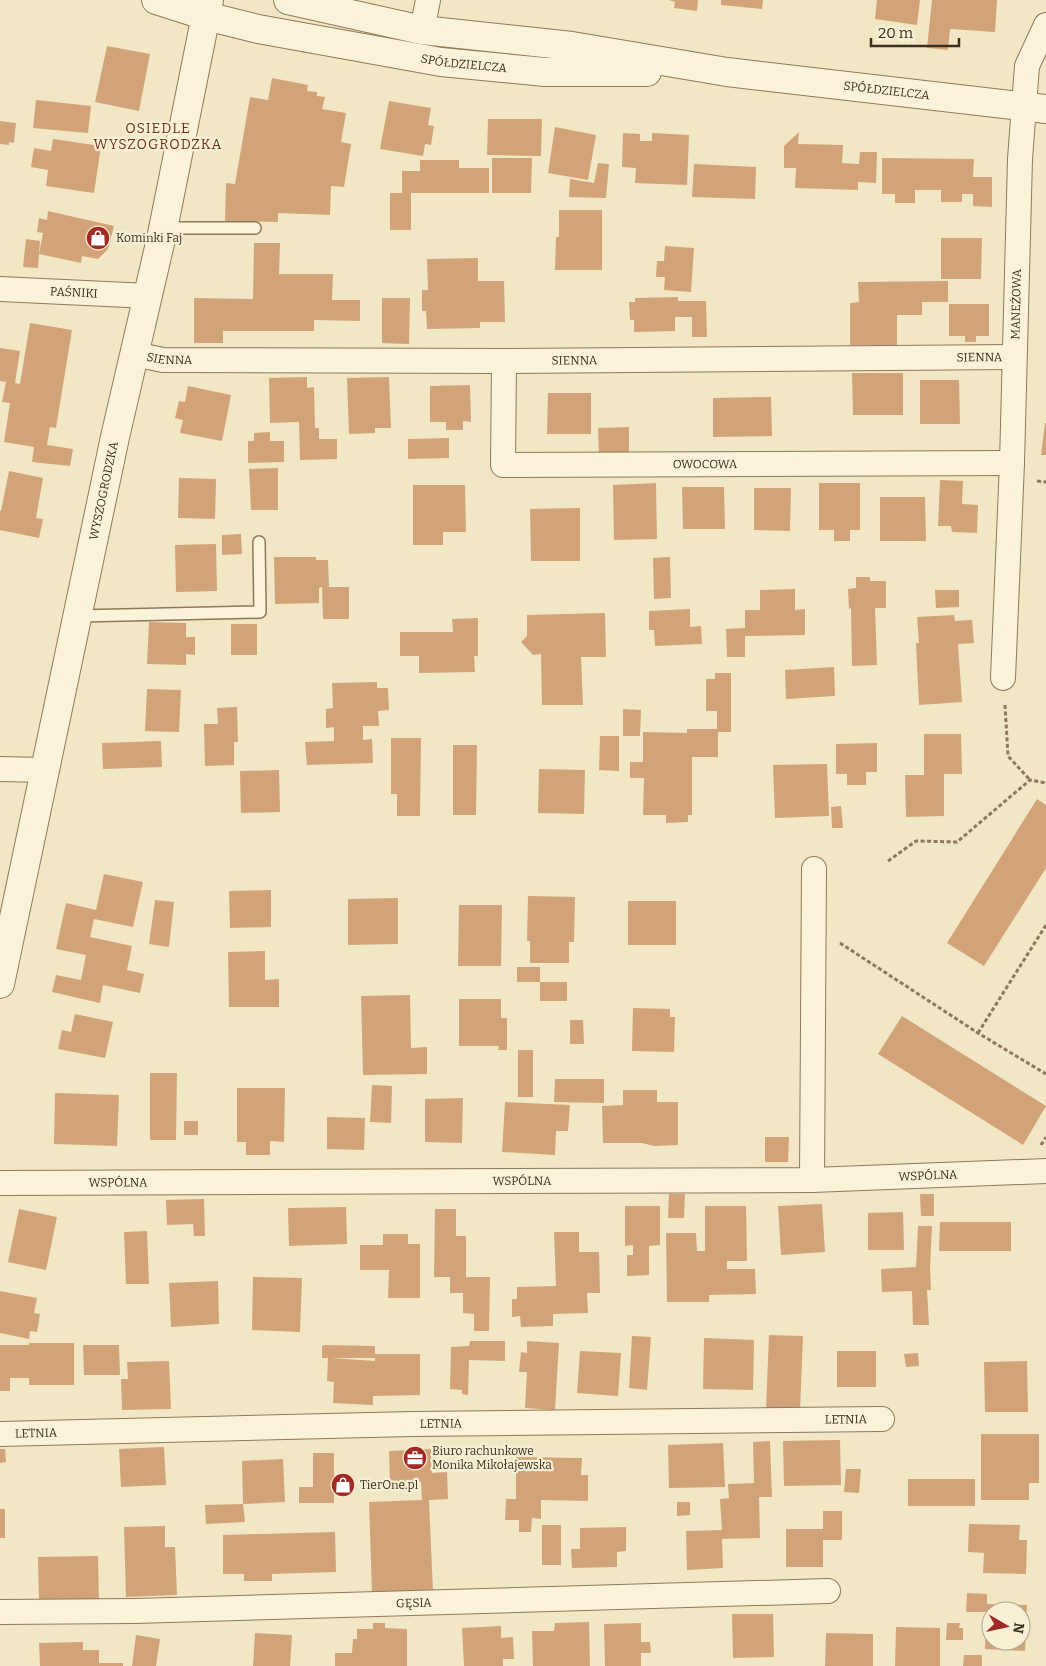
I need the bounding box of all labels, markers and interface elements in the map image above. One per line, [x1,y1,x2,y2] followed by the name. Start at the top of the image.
[871,15,958,47] scale bar
[878,24,914,42] text: 20 m
[420,51,508,75] street label: SPÓŁDZIELCZA
[843,79,931,103] street label: SPÓŁDZIELCZA
[94,120,222,153] district label: OSIEDLE WYSZOGRODZKA
[85,225,111,251] shop icon: Kominki Faj
[116,231,182,245] place label: Kominki Faj
[1008,268,1024,340] street label: MANEŻOWA
[50,284,98,301] street label: PAŚNIKI
[145,350,193,367] street label: SIENNA
[956,350,1003,364] street label: SIENNA
[551,353,598,368] street label: SIENNA
[87,440,121,541] street label: WYSZOGRODZKA
[673,457,738,471] street label: OWOCOWA
[898,1167,958,1184] street label: WSPÓLNA
[492,1173,552,1188] street label: WSPÓLNA
[88,1175,148,1190] street label: WSPÓLNA
[825,1412,868,1427] street label: LETNIA
[420,1416,463,1431] street label: LETNIA
[15,1426,58,1441] street label: LETNIA
[432,1444,552,1472] place label: Biuro rachunkowe Monika Mikołajewska
[402,1445,428,1471] office icon: Biuro rachunkowe Monika Mikołajewska
[330,1472,356,1498] shop icon: TierOne.pl
[360,1478,419,1492] place label: TierOne.pl
[396,1595,432,1610] street label: GĘSIA
[981,1601,1031,1651] north arrow
[1009,1621,1028,1635] text: N

